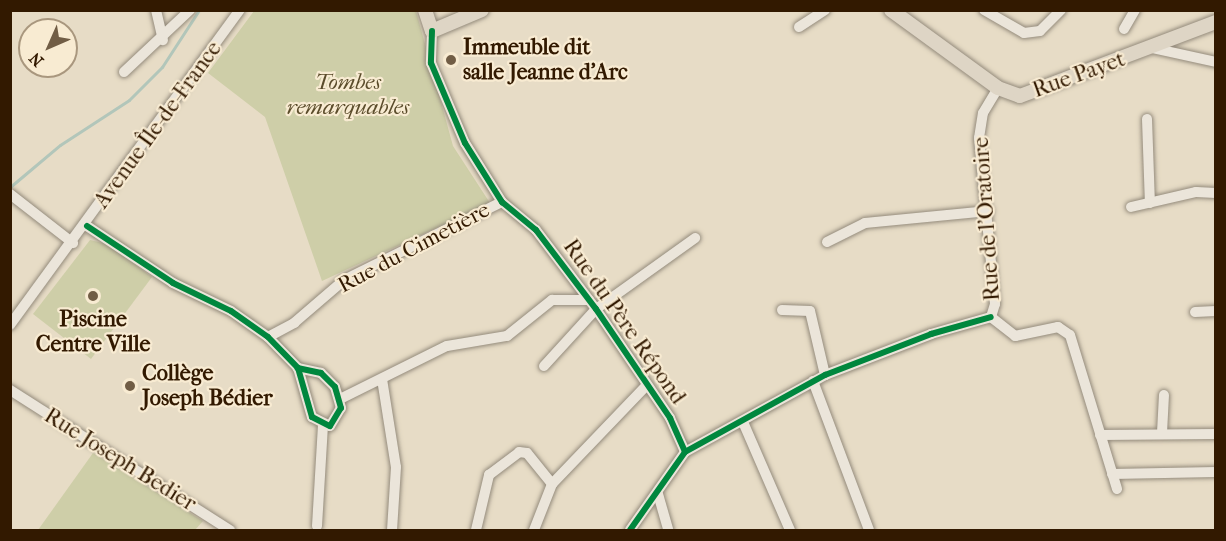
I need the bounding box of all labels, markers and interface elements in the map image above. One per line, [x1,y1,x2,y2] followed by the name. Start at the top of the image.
[18,18,78,78] north arrow
[463,34,628,86] place label: Immeuble dit salle Jeanne d'Arc
[89,36,227,214] street label: Avenue Île-de-France
[1029,46,1129,104] street label: Rue Payet
[25,49,47,71] text: N
[444,53,458,67] marker: Immeuble dit salle Jeanne d'Arc
[287,69,409,120] park label: Tombes remarquables
[968,136,1006,302] street label: Rue de l'Oratoire
[334,197,494,299] street label: Rue du Cimetière
[557,234,691,410] street label: Rue du Père Répond
[86,289,100,303] marker: Piscine Centre Ville
[36,306,150,358] place label: Piscine Centre Ville
[142,360,273,412] place label: Collège Joseph Bédier
[123,379,137,393] marker: Collège Joseph Bédier
[39,403,201,517] street label: Rue Joseph Bedier

